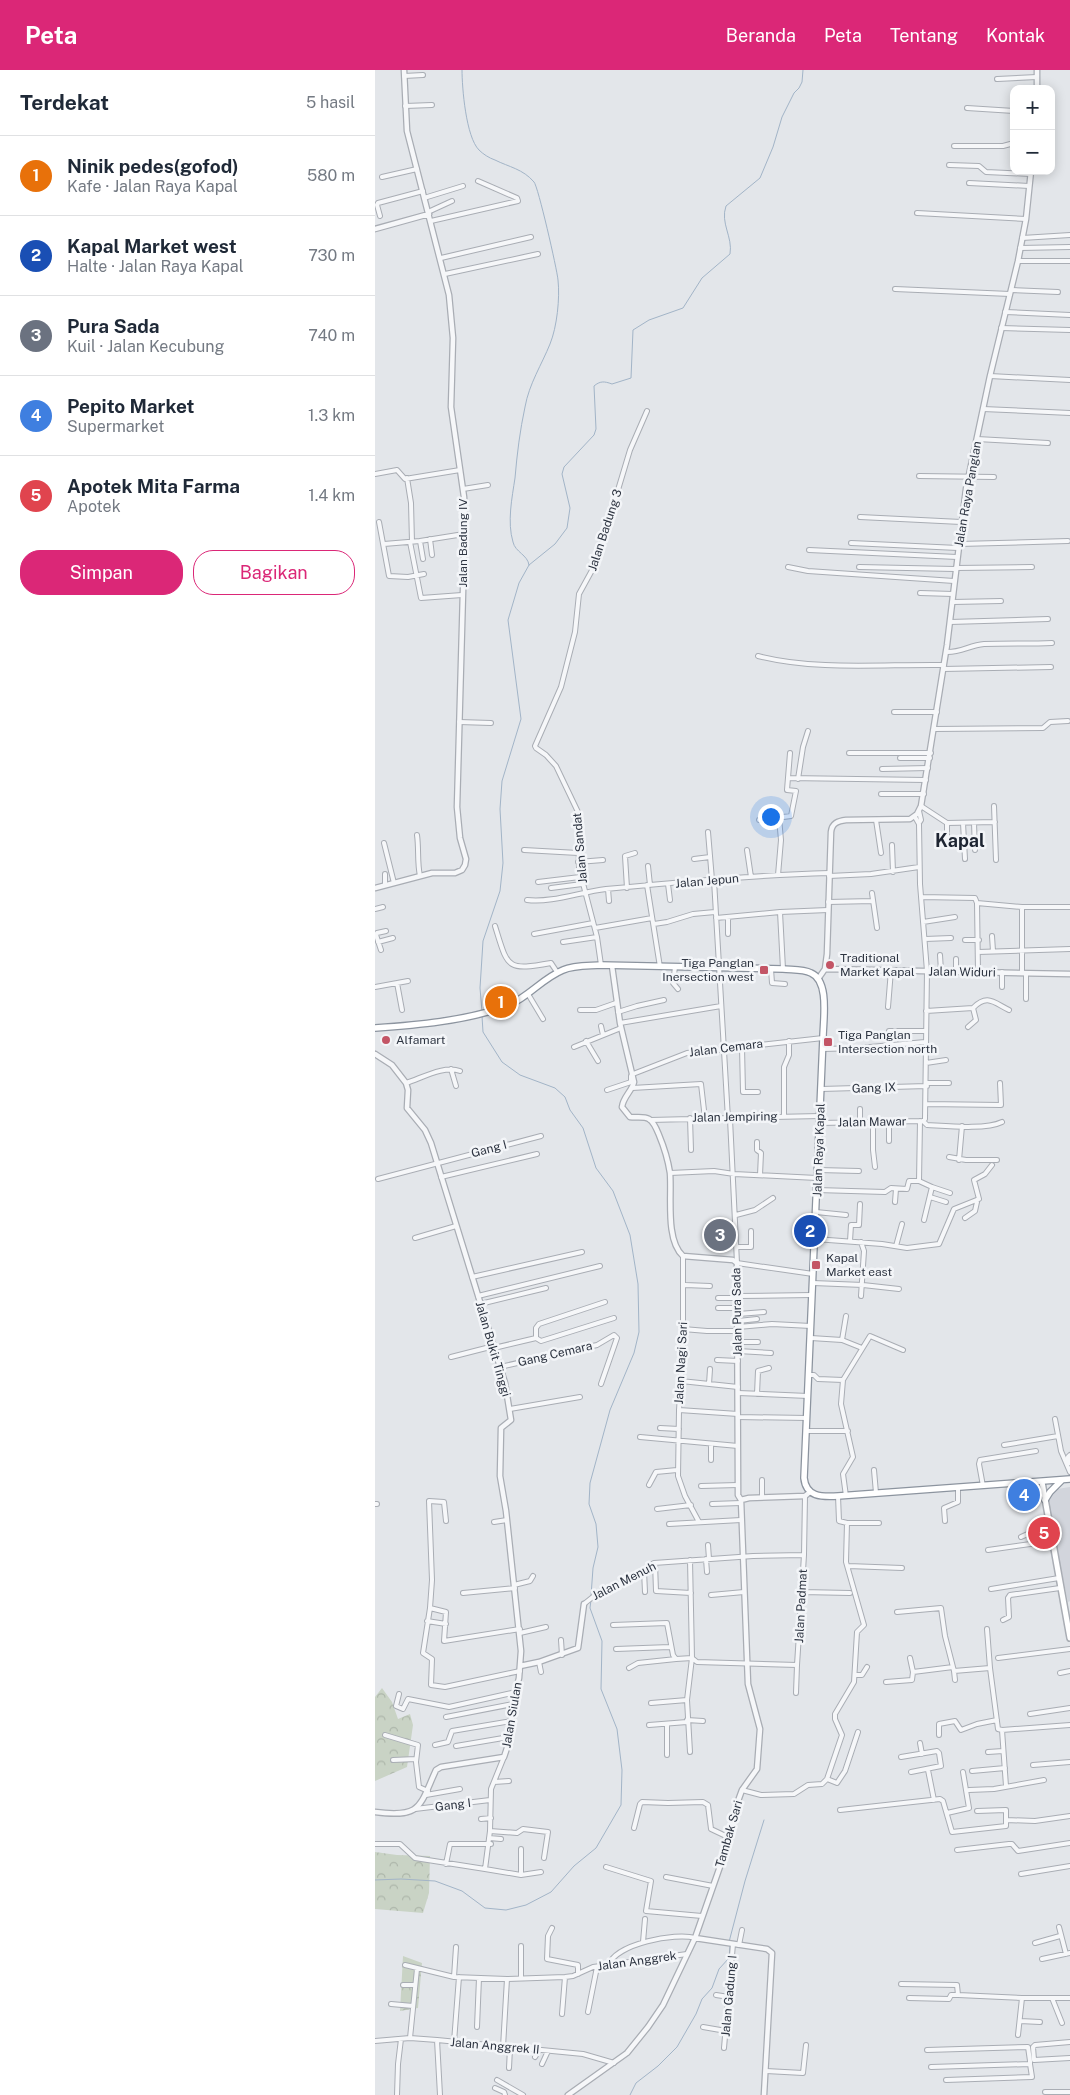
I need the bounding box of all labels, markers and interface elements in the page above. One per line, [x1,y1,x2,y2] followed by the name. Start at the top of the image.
[25,21,77,49] text: Peta
[726,25,796,46] text: Beranda
[824,25,862,46] text: Peta
[890,25,958,46] text: Tentang
[986,25,1045,46] text: Kontak
[1010,85,1055,175] map controls
[1010,85,1055,130] button: +
[20,90,109,115] text: Terdekat
[306,93,355,112] text: 5 hasil
[1010,130,1055,175] button: −
[67,155,239,177] text: Ninik pedes(gofod)
[33,166,39,185] text: 1
[307,166,355,185] text: 580 m
[67,177,238,196] text: Kafe · Jalan Raya Kapal
[67,235,237,257] text: Kapal Market west
[31,246,41,265] text: 2
[308,246,355,265] text: 730 m
[67,257,244,276] text: Halte · Jalan Raya Kapal
[67,315,160,337] text: Pura Sada
[31,326,41,345] text: 3
[308,326,355,345] text: 740 m
[67,337,225,356] text: Kuil · Jalan Kecubung
[67,395,194,417] text: Pepito Market
[31,406,41,425] text: 4
[308,406,355,425] text: 1.3 km
[67,417,164,436] text: Supermarket
[952,440,984,548] street label: Jalan Raya Panglan
[67,475,240,497] text: Apotek Mita Farma
[31,486,41,505] text: 5
[308,486,355,505] text: 1.4 km
[585,487,625,573] street label: Jalan Badung 3
[67,497,121,516] text: Apotek
[456,498,470,588] street label: Jalan Badung IV
[20,550,183,595] button: Simpan
[193,550,355,595] button: Bagikan
[758,804,784,830] your location
[570,812,590,884] street label: Jalan Sandat
[935,830,985,851] district label: Kapal
[675,871,740,891] street label: Jalan Jepun
[840,951,915,979] place label: Traditional Market Kapal
[662,956,754,984] place label: Tiga Panglan Inersection west
[824,959,836,971] marker: Traditional Market Kapal
[758,964,770,976] marker: Tiga Panglan Inersection west
[928,964,996,980] street label: Jalan Widuri
[485,983,517,1021] pin: 1
[838,1028,937,1056] place label: Tiga Panglan Intersection north
[396,1033,446,1047] place label: Alfamart
[380,1034,392,1046] marker: Alfamart
[822,1036,834,1048] marker: Tiga Panglan Intersection north
[688,1037,764,1059] street label: Jalan Cemara
[852,1080,896,1096] street label: Gang IX
[810,1103,828,1197] street label: Jalan Raya Kapal
[692,1109,778,1125] street label: Jalan Jempiring
[837,1114,907,1130] street label: Jalan Mawar
[470,1138,508,1160] street label: Gang I
[794,1212,826,1250] pin: 2
[704,1216,736,1254] pin: 3
[826,1251,893,1279] place label: Kapal Market east
[810,1259,822,1271] marker: Kapal Market east
[729,1268,745,1356] street label: Jalan Pura Sada
[473,1300,513,1398] street label: Jalan Bukit Tinggi
[672,1321,690,1405] street label: Jalan Nagi Sari
[516,1339,594,1369] street label: Gang Cemara
[1008,1476,1040,1514] pin: 4
[1028,1514,1060,1552] pin: 5
[590,1559,658,1603] street label: Jalan Menuh
[792,1568,810,1643] street label: Jalan Padmat
[499,1681,525,1749] street label: Jalan Siulan
[434,1796,472,1814] street label: Gang I
[713,1799,745,1869] street label: Tambak Sari
[597,1948,678,1973] street label: Jalan Anggrek
[718,1955,740,2037] street label: Jalan Gadung I
[450,2035,540,2057] street label: Jalan Anggrek II

